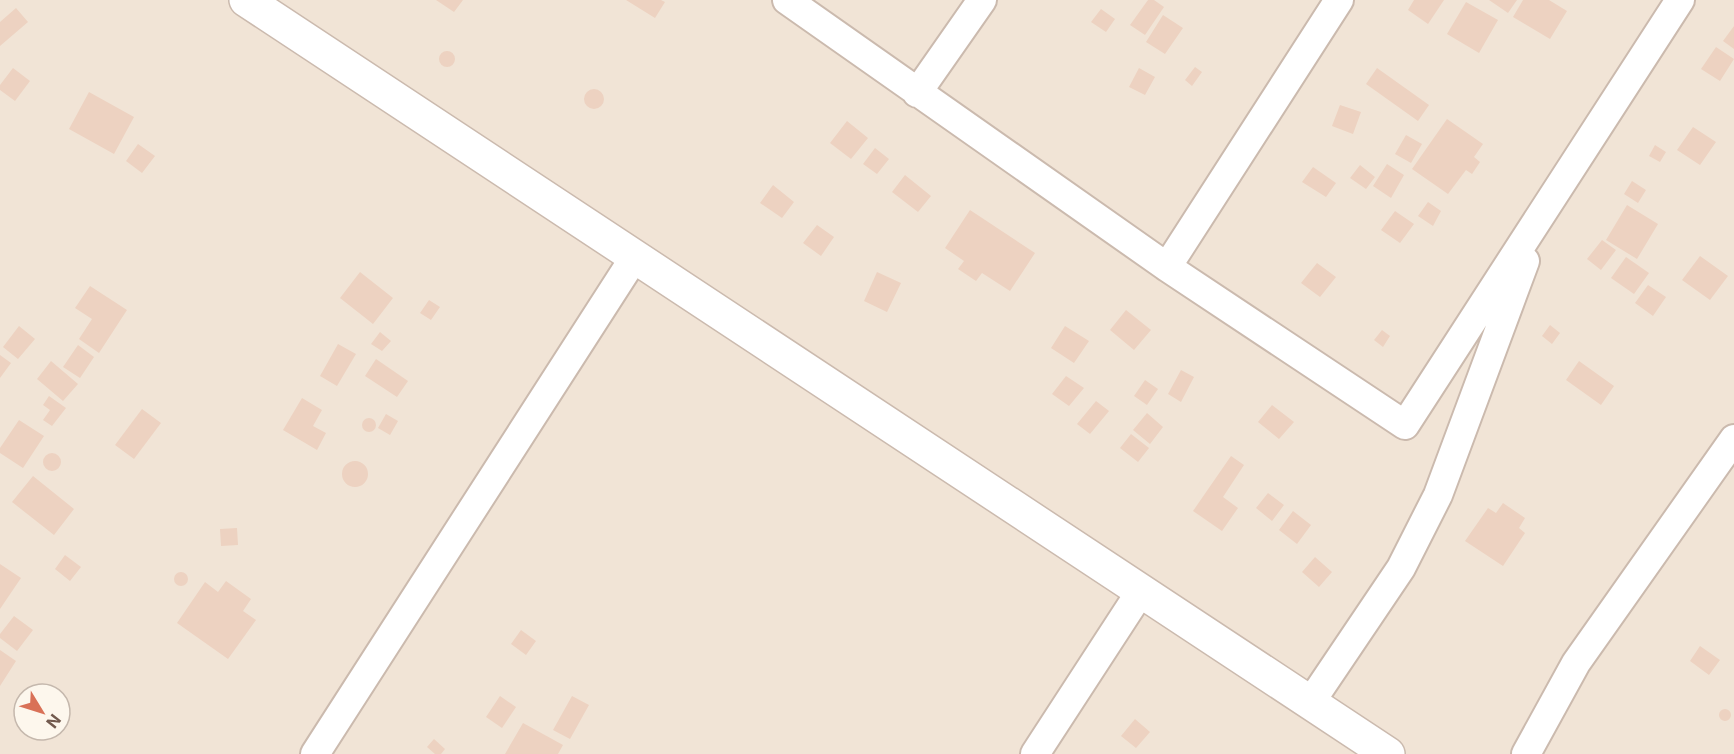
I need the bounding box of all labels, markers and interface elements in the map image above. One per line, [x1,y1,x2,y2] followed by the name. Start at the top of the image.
[12,682,72,742] north arrow
[42,710,65,732] text: N

